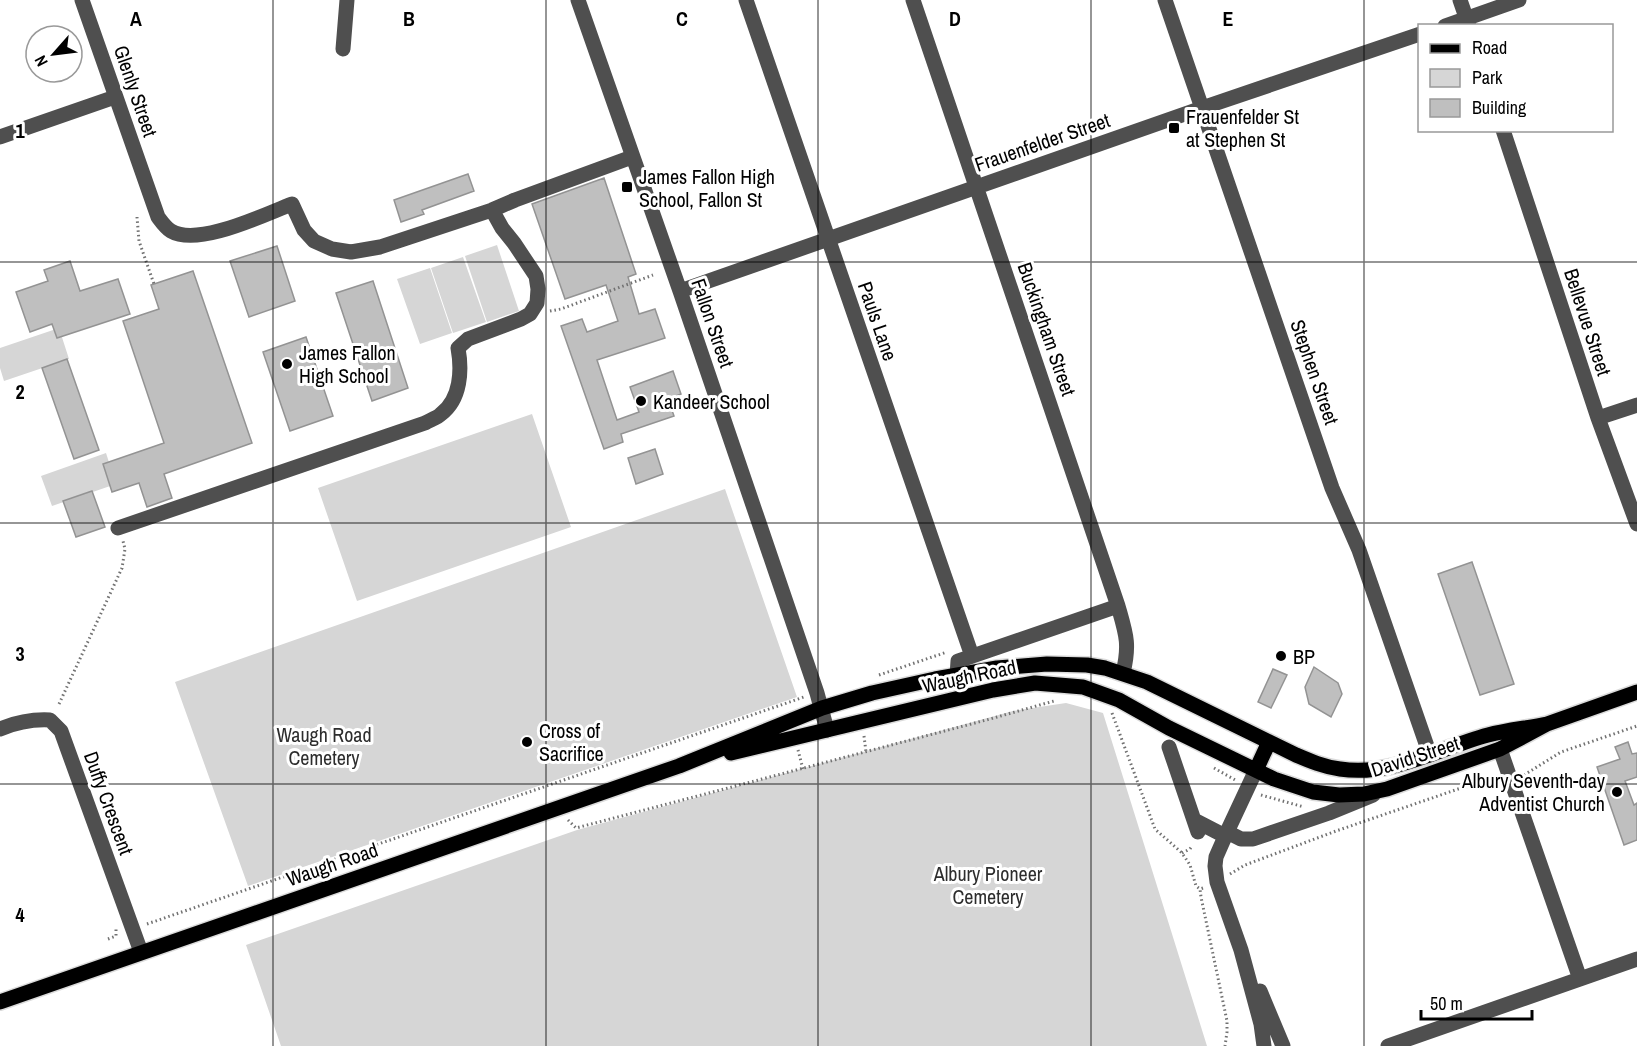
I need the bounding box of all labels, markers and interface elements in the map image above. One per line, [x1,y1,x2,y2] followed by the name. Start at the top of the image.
[130,5,142,32] text: A
[403,5,415,32] text: B
[676,5,688,32] text: C
[949,5,961,32] text: D
[1223,5,1234,32] text: E
[24,24,84,84] north arrow
[1418,24,1613,132] legend
[1472,35,1507,60] text: Road
[108,42,164,141] street label: Glenly Street
[29,52,53,70] text: N
[1472,65,1503,90] text: Park
[1472,95,1527,120] text: Building
[1186,103,1299,153] place label: Frauenfelder St at Stephen St
[971,106,1114,178] street label: Frauenfelder Street
[15,117,25,144] text: 1
[1167,121,1181,135] marker: Frauenfelder St at Stephen St
[639,163,775,213] place label: James Fallon High School, Fallon St
[620,180,634,194] marker: James Fallon High School, Fallon St
[1012,259,1083,400] street label: Buckingham Street
[1558,265,1618,379] street label: Bellevue Street
[685,275,741,371] street label: Fallon Street
[852,278,904,364] street label: Pauls Lane
[1284,316,1346,429] street label: Stephen Street
[299,339,396,389] place label: James Fallon High School
[280,357,294,371] marker: James Fallon High School
[15,378,25,405] text: 2
[653,388,770,415] place label: Kandeer School
[634,394,648,408] marker: Kandeer School
[15,640,25,667] text: 3
[1293,643,1315,670] place label: BP
[1274,649,1288,663] marker: BP
[920,653,1018,699] street label: Waugh Road
[539,717,604,767] place label: Cross of Sacrifice
[276,721,372,771] park label: Waugh Road Cemetery
[1367,729,1463,783] street label: David Street
[520,735,534,749] marker: Cross of Sacrifice
[78,748,140,859] street label: Duffy Crescent
[1461,767,1606,817] place label: Albury Seventh-day Adventist Church
[1610,785,1624,799] marker: Albury Seventh-day Adventist Church
[283,836,381,892] street label: Waugh Road
[933,860,1043,910] park label: Albury Pioneer Cemetery
[15,901,25,928] text: 4
[1421,983,1532,1021] scale bar
[1430,991,1463,1016] text: 50 m

